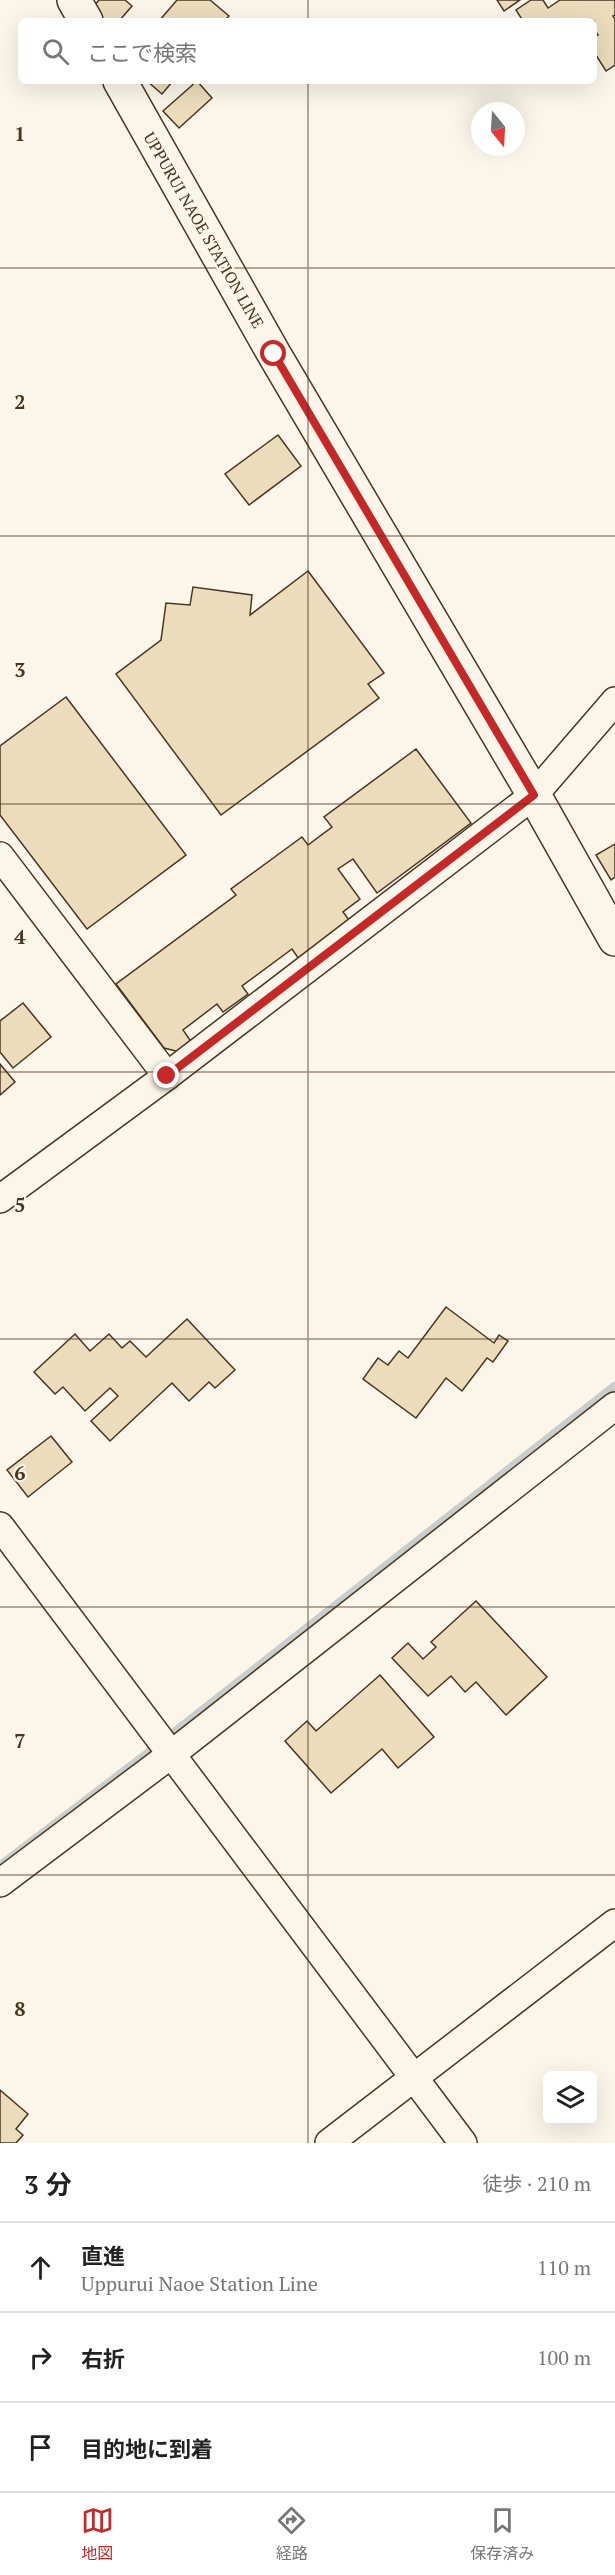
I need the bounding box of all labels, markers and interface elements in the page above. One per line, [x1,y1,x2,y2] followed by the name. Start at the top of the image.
[18,18,597,84] search box
[39,35,72,68] icon: search
[87,38,197,67] text: ここで検索
[471,102,525,156] north arrow
[14,120,26,147] text: 1
[139,128,269,332] street label: UPPURUI NAOE STATION LINE
[260,340,286,366] route start
[14,388,26,415] text: 2
[14,656,26,683] text: 3
[14,923,26,950] text: 4
[153,1062,179,1088] route end
[14,1191,26,1218] text: 5
[14,1459,26,1486] text: 6
[14,1727,26,1754] text: 7
[14,1995,26,2022] text: 8
[543,2071,597,2125] map controls
[543,2071,597,2125] button: layers
[24,2167,72,2201] text: 3 分
[482,2170,591,2197] text: 徒歩 · 210 m
[81,2241,125,2270] text: 直進
[24,2251,57,2284] icon: ahead
[537,2254,591,2281] text: 110 m
[81,2270,318,2297] text: Uppurui Naoe Station Line
[24,2341,57,2374] icon: right
[81,2344,125,2373] text: 右折
[537,2344,591,2371] text: 100 m
[24,2431,57,2464] icon: arrive
[81,2434,213,2463] text: 目的地に到着
[81,2504,114,2564] tab: 地図
[275,2504,308,2564] tab: 経路
[470,2504,534,2564] tab: 保存済み

